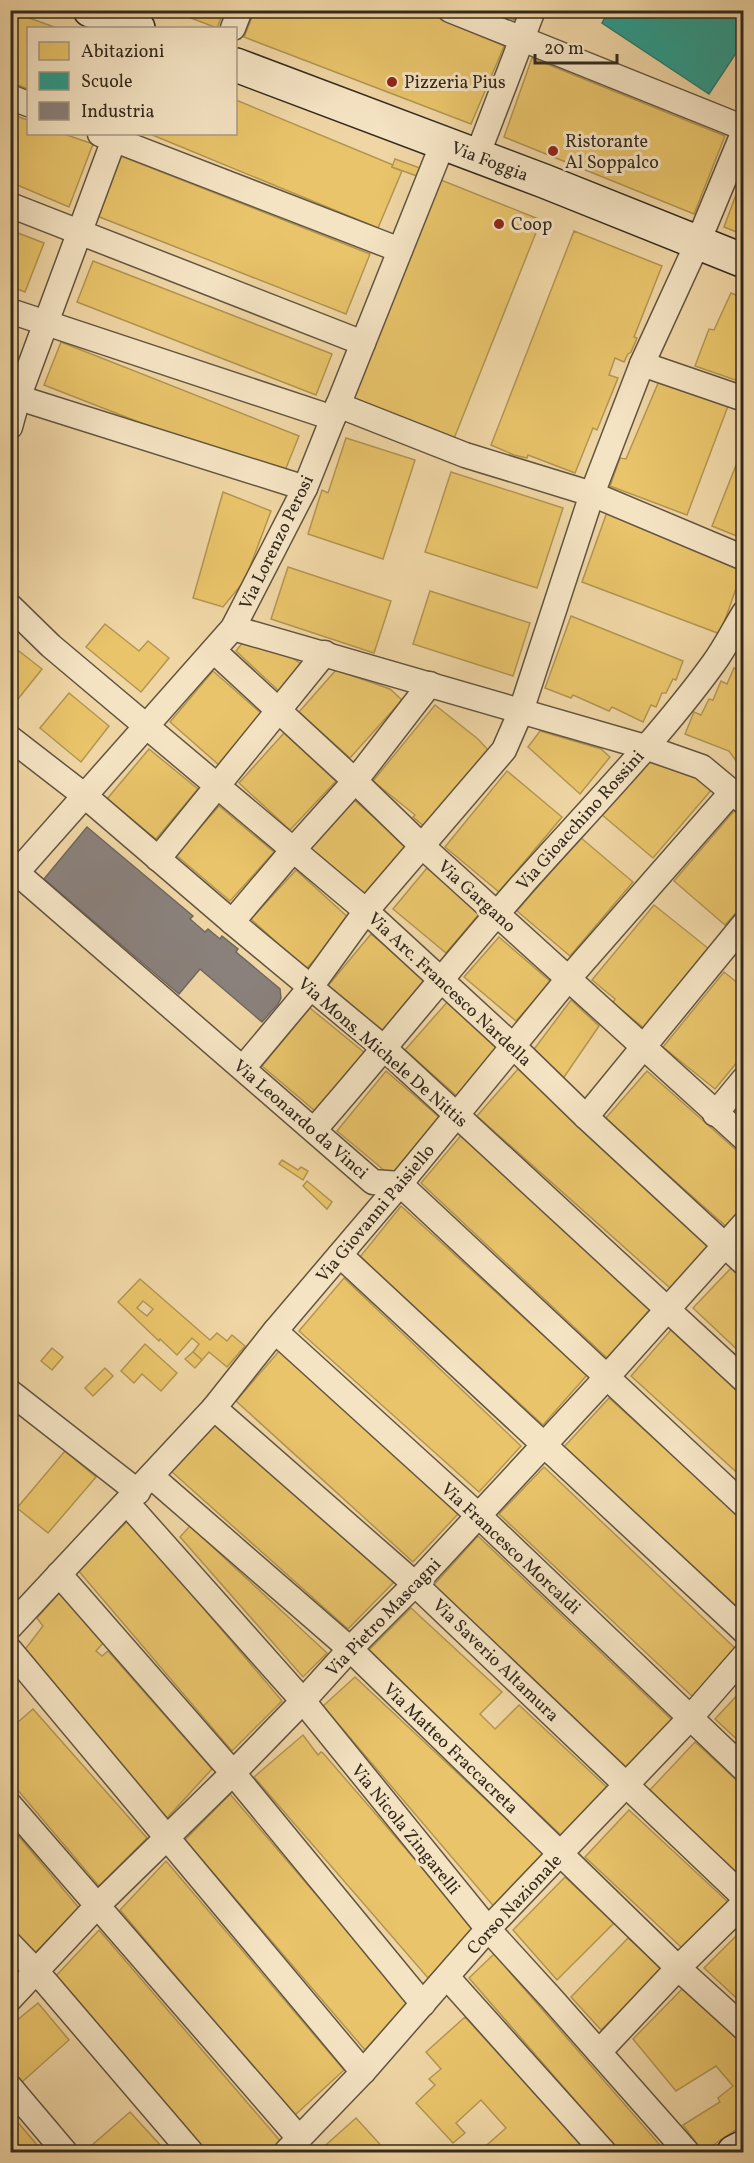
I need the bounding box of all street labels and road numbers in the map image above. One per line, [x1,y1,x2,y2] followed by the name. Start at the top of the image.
[447,136,532,189] street label: Via Foggia
[234,471,321,614] street label: Via Lorenzo Perosi
[511,745,651,897] street label: Via Gioacchino Rossini
[431,855,521,939] street label: Via Gargano
[361,907,537,1073] street label: Via Arc. Francesco Nardella
[292,972,472,1134] street label: Via Mons. Michele De Nittis
[227,1054,373,1186] street label: Via Leonardo da Vinci
[311,1140,441,1288] street label: Via Giovanni Paisiello
[434,1477,586,1621] street label: Via Francesco Morcaldi
[321,1553,447,1683] street label: Via Pietro Mascagni
[426,1594,564,1728] street label: Via Saverio Altamura
[377,1678,523,1820] street label: Via Matteo Fraccacreta
[344,1759,465,1901] street label: Via Nicola Zingarelli
[462,1849,568,1961] street label: Corso Nazionale

